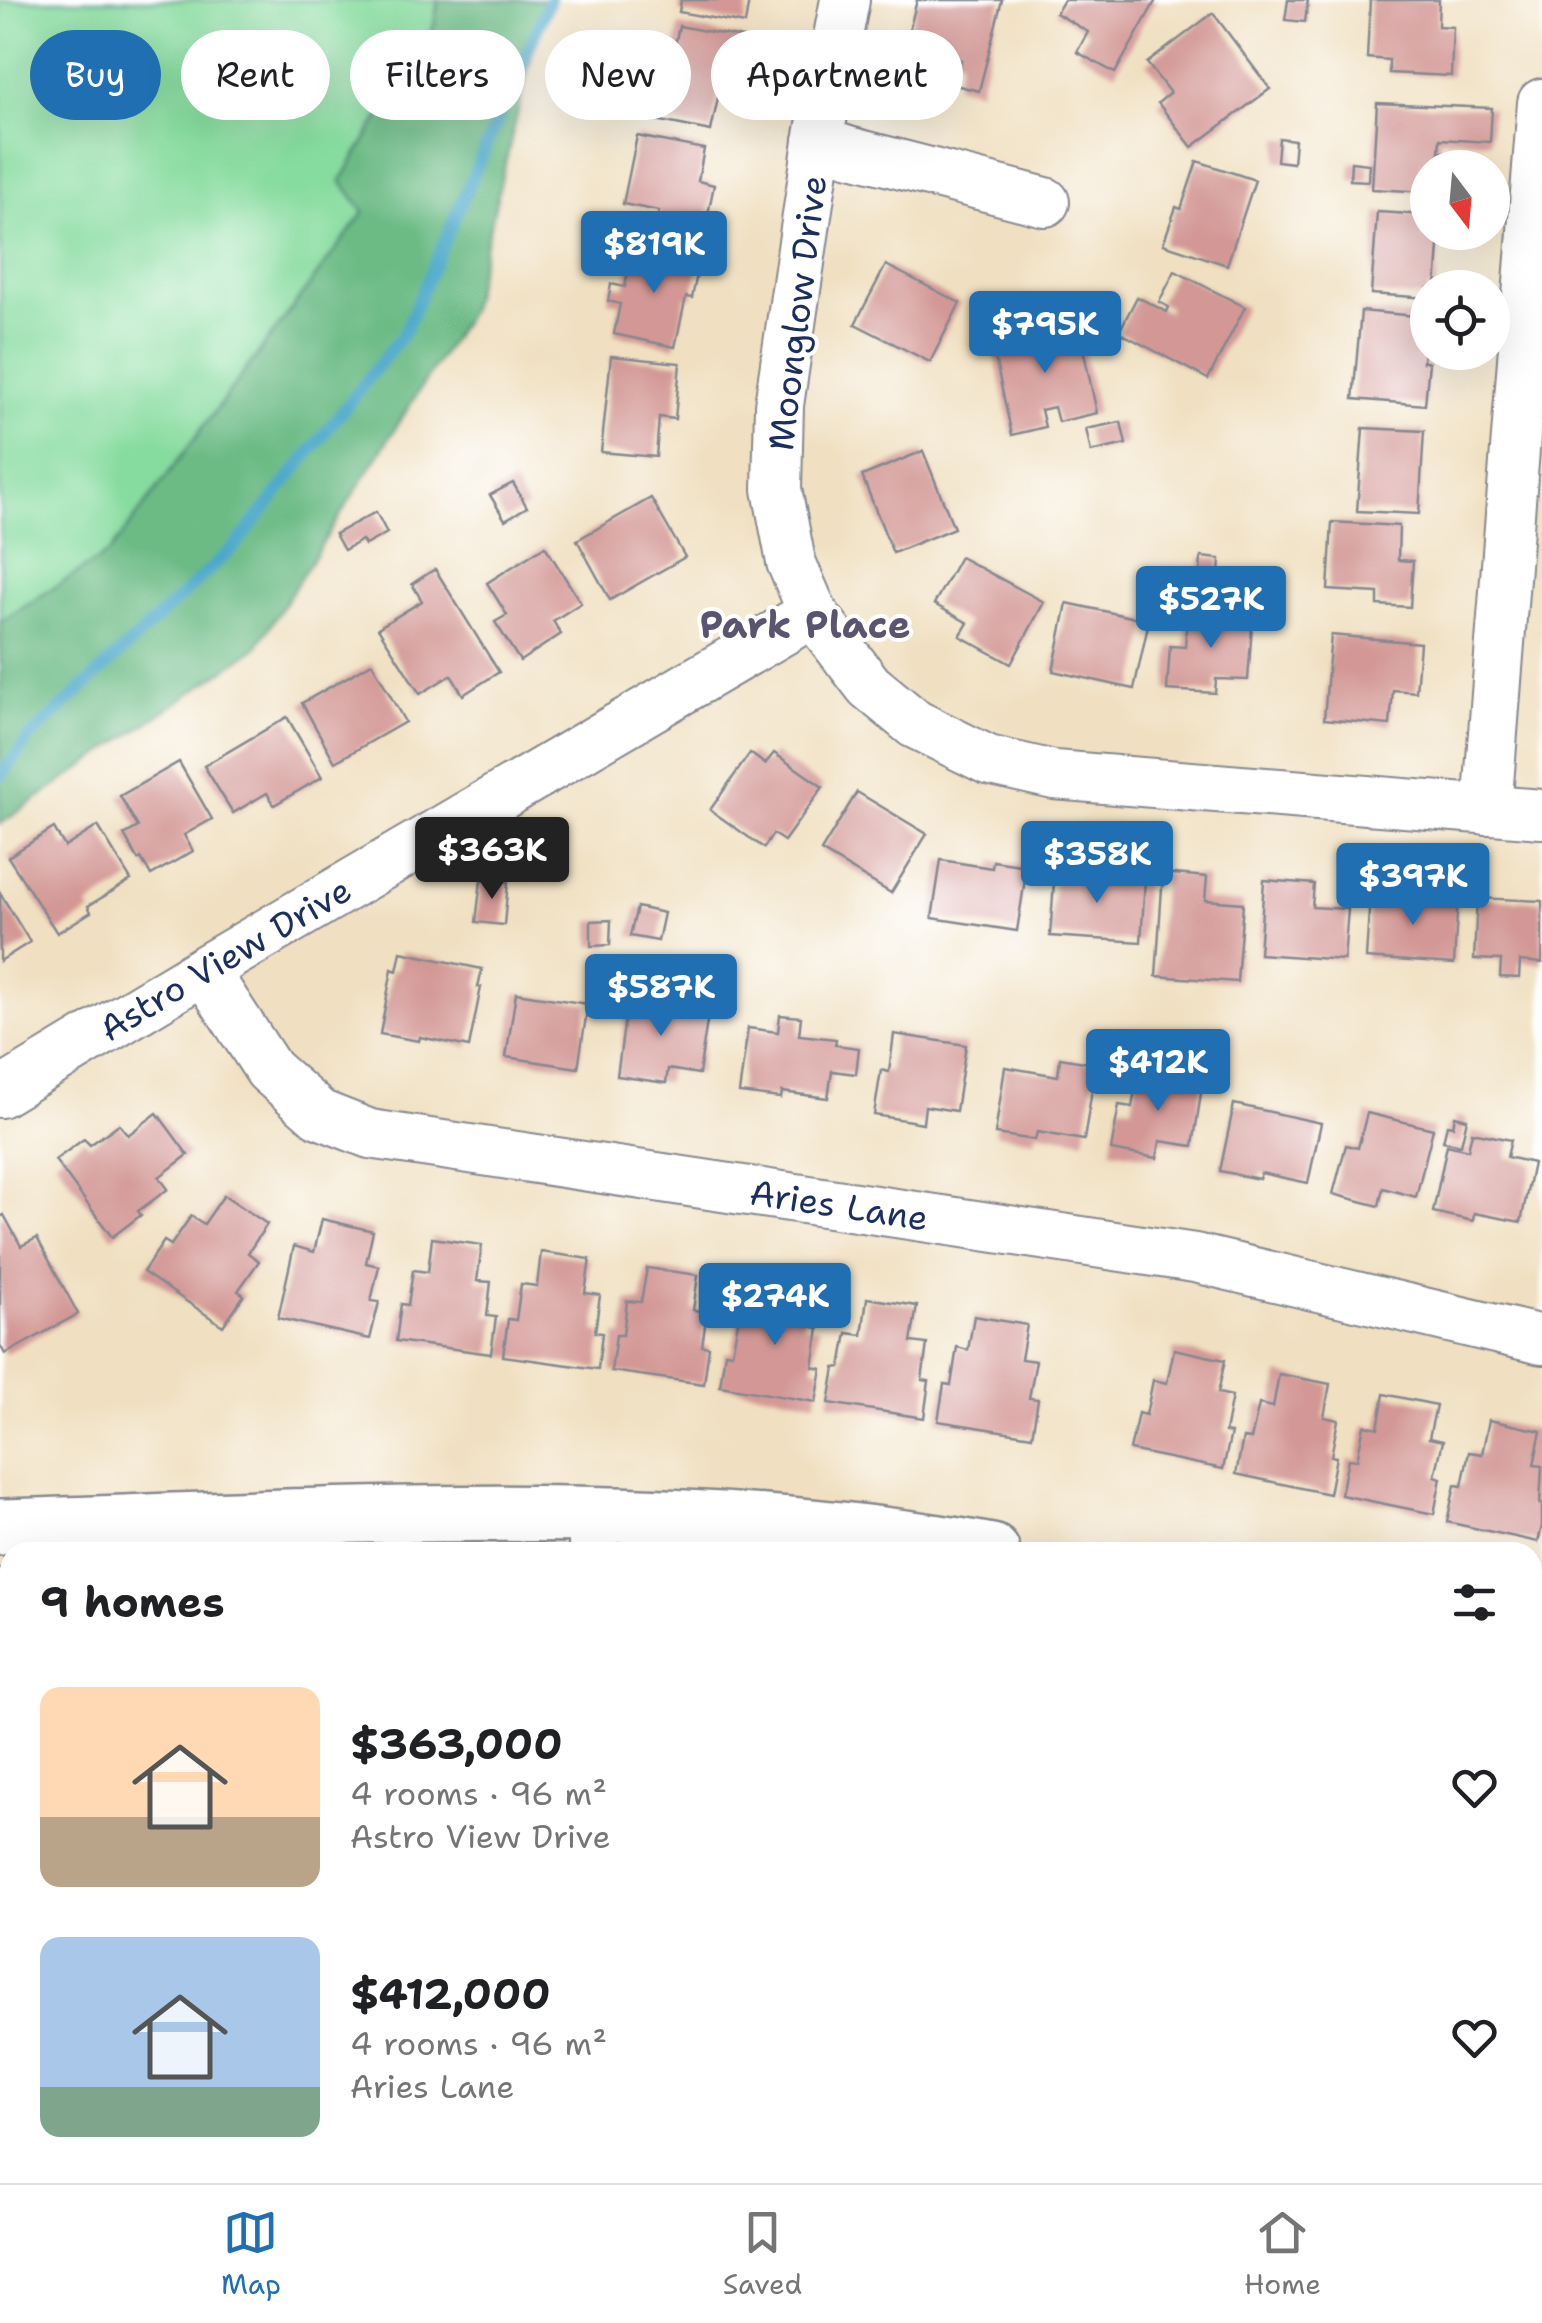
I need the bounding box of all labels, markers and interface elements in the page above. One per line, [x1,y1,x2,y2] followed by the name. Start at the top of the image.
[30,30,161,120] chip: Buy
[181,30,330,120] chip: Rent
[350,30,525,120] chip: Filters
[545,30,691,120] chip: New
[711,30,963,120] chip: Apartment
[1410,150,1510,250] north arrow
[1410,150,1510,370] map controls
[757,173,837,453] street label: Moonglow Drive
[584,211,724,296] pin: $819K
[603,222,705,265] text: $819K
[1410,270,1510,370] button: locate
[975,291,1115,376] pin: $795K
[991,302,1099,345] text: $795K
[1141,566,1281,651] pin: $527K
[1158,577,1264,620] text: $527K
[700,599,910,650] district label: Park Place
[422,817,562,902] pin: $363K
[1027,821,1167,906] pin: $358K
[437,828,547,871] text: $363K
[1043,832,1151,875] text: $358K
[1343,843,1483,928] pin: $397K
[1358,854,1468,897] text: $397K
[90,866,359,1051] street label: Astro View Drive
[591,954,731,1039] pin: $587K
[607,965,715,1008] text: $587K
[1088,1029,1228,1114] pin: $412K
[1108,1040,1208,1083] text: $412K
[747,1168,932,1241] street label: Aries Lane
[705,1263,845,1348] pin: $274K
[721,1274,829,1317] text: $274K
[40,1574,225,1630] text: 9 homes
[1447,1575,1502,1630] icon: filters
[350,1716,563,1772] text: $363,000
[120,1727,240,1847] icon: home
[1447,1760,1502,1815] icon: heart
[350,1772,607,1815] text: 4 rooms · 96 m²
[350,1815,611,1858] text: Astro View Drive
[350,1966,551,2022] text: $412,000
[120,1977,240,2097] icon: home
[1447,2010,1502,2065] icon: heart
[350,2022,607,2065] text: 4 rooms · 96 m²
[350,2065,514,2108] text: Aries Lane
[221,2205,281,2303] tab: Map
[723,2205,802,2303] tab: Saved
[1244,2205,1321,2303] tab: Home

